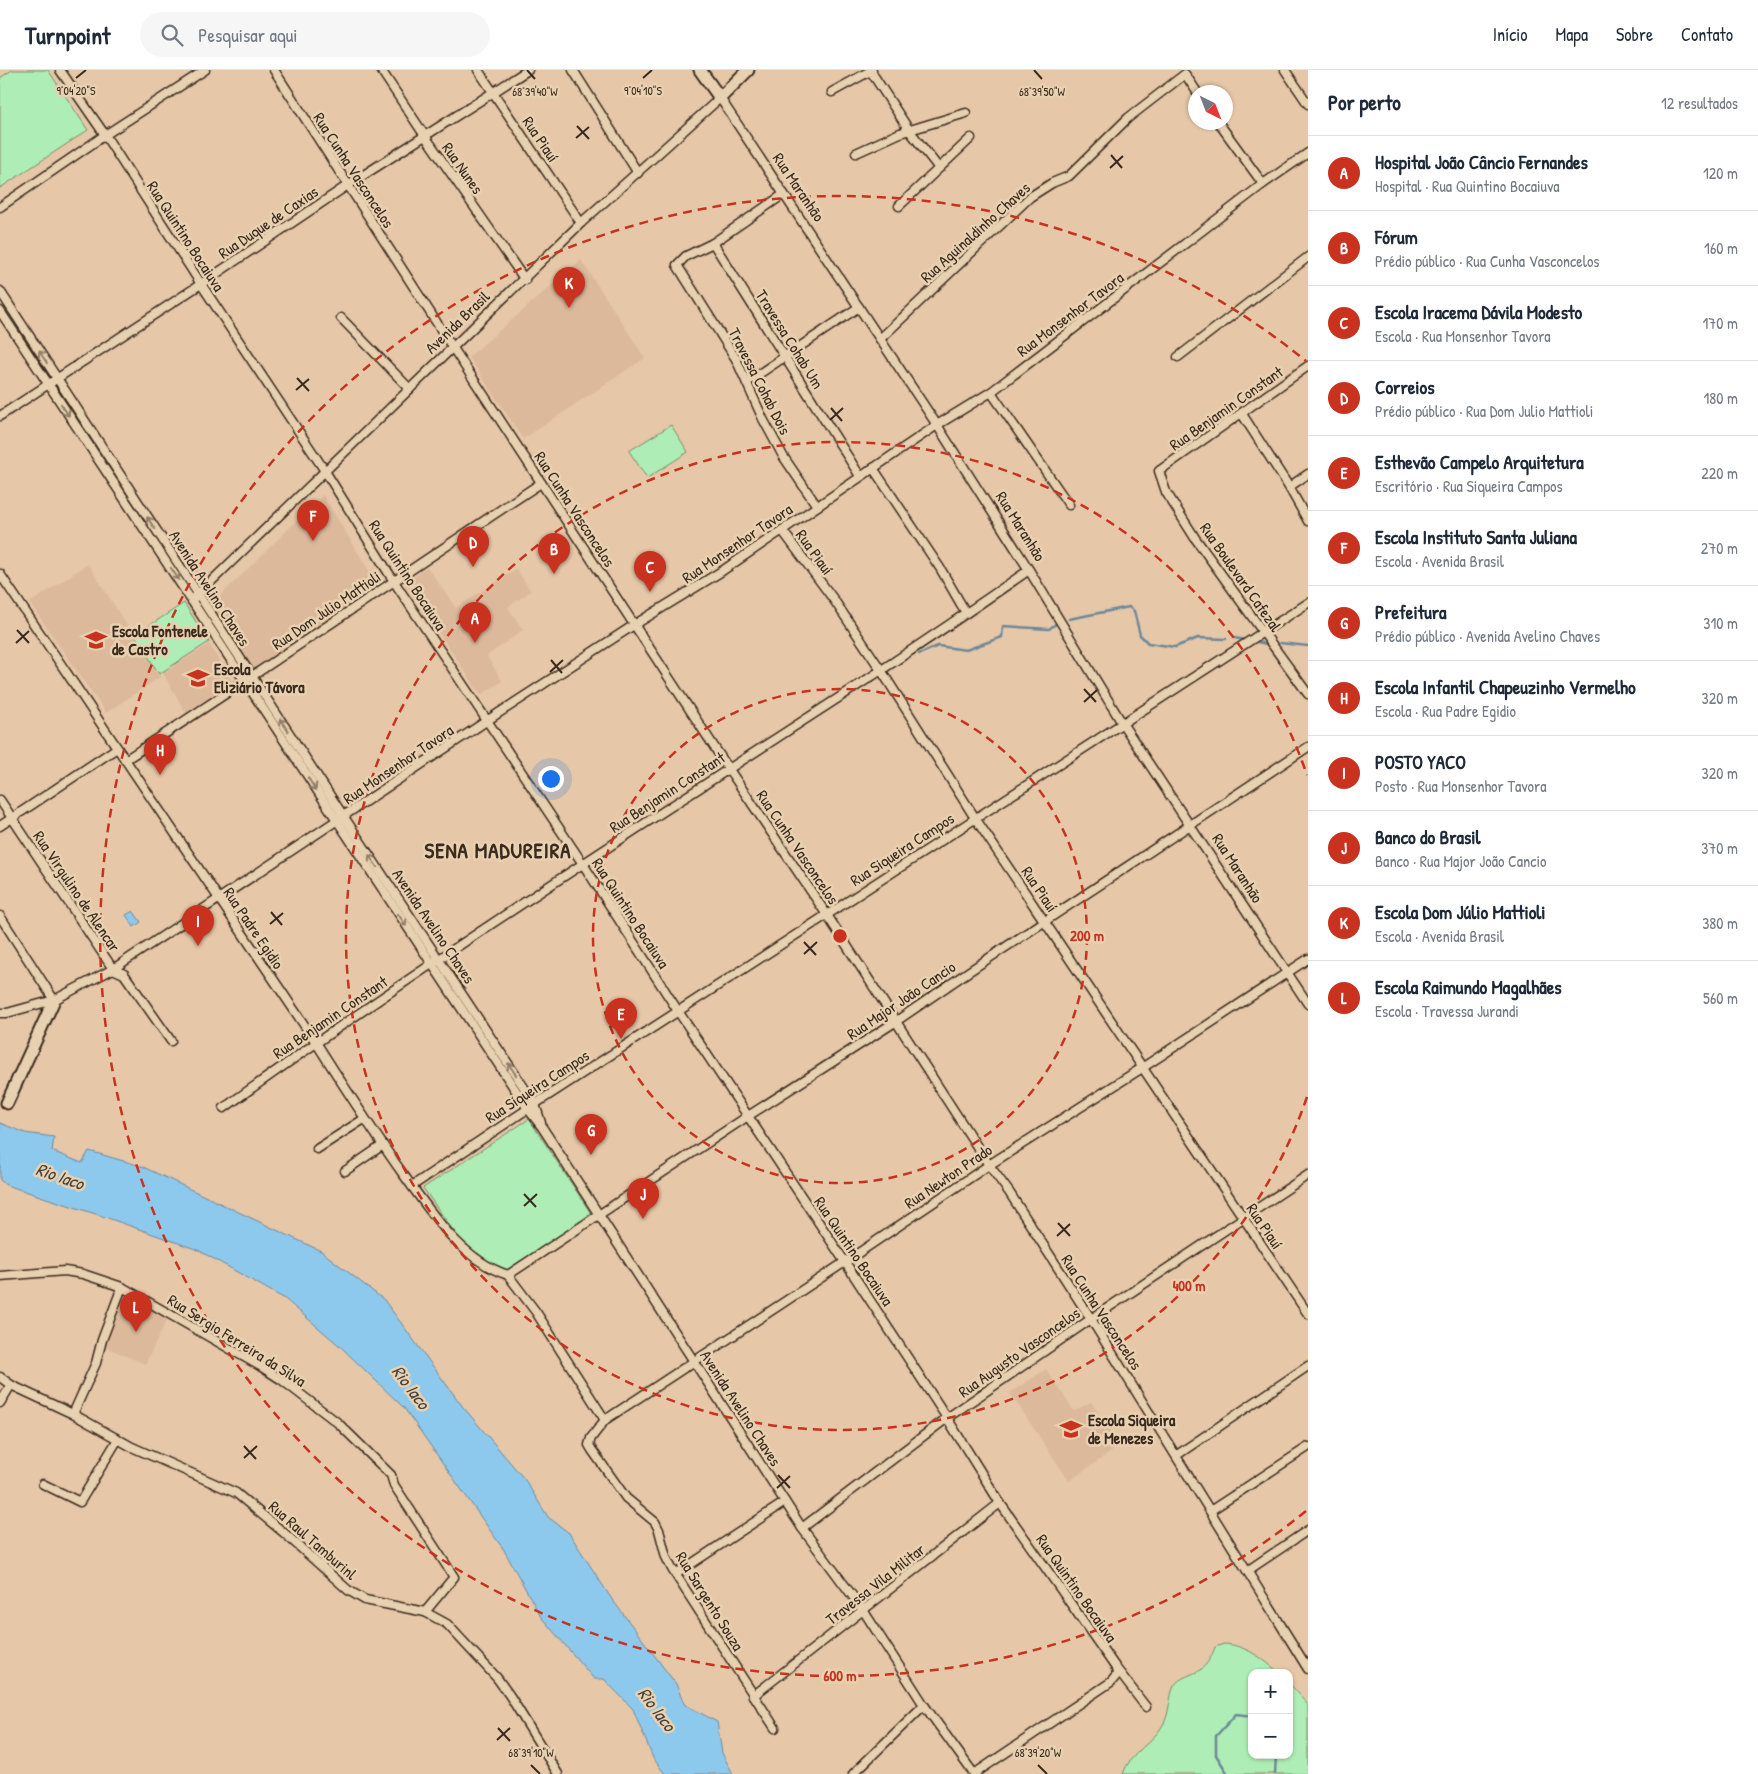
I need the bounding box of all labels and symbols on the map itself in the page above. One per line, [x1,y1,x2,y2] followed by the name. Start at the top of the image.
[56,82,96,99] text: 9°04'20"S
[624,82,662,99] text: 9°04'10"S
[512,83,558,100] text: 68°39'40"W
[1019,83,1066,100] text: 68°39'50"W
[1188,85,1233,130] north arrow
[308,108,400,232] street label: Rua Cunha Vasconcelos
[518,112,564,166] street label: Rua Piauí
[437,138,489,198] street label: Rua Nunes
[768,148,830,226] street label: Rua Maranhão
[142,177,230,295] street label: Rua Quintino Bocaiuva
[915,177,1035,287] street label: Rua Aguinaldinho Chaves
[214,180,322,264] street label: Rua Duque de Caxias
[553,267,585,308] pin: K
[1012,267,1128,361] street label: Rua Monsenhor Tavora
[420,285,495,358] street label: Avenida Brasil
[751,285,829,393] street label: Travessa Cohab Um
[724,324,796,438] street label: Travessa Cohab Dois
[38,351,48,365] one-way arrow
[1165,360,1288,455] street label: Rua Benjamin Constant
[61,402,71,416] one-way arrow
[529,447,621,571] street label: Rua Cunha Vasconcelos
[991,487,1051,566] street label: Rua Maranhão
[678,498,796,588] street label: Rua Monsenhor Tavora
[297,500,329,541] pin: F
[146,516,156,530] one-way arrow
[364,516,452,634] street label: Rua Quintino Bocaiuva
[1195,518,1287,637] street label: Rua Boulevard Cafezal
[791,525,839,579] street label: Rua Piauí
[164,526,256,650] street label: Avenida Avelino Chaves
[457,526,489,567] pin: D
[538,533,570,574] pin: B
[634,551,666,592] pin: C
[267,565,385,655] street label: Rua Dom Julio Mattioli
[170,567,180,581] one-way arrow
[459,602,491,643] pin: A
[112,620,209,660] place label: Escola Fontenele de Castro
[83,627,109,653] school or university icon: Escola Fontenele de Castro
[214,658,305,698] place label: Escola Eliziário Távora
[185,665,211,691] school or university icon: Escola Eliziário Távora
[279,718,289,732] one-way arrow
[339,719,457,809] street label: Rua Monsenhor Tavora
[144,734,176,775] pin: H
[605,746,730,838] street label: Rua Benjamin Constant
[538,766,564,792] your location
[307,777,317,791] one-way arrow
[752,786,844,908] street label: Rua Cunha Vasconcelos
[846,807,958,891] street label: Rua Siqueira Campos
[28,826,126,956] street label: Rua Virgulino de Alencar
[1207,829,1269,907] street label: Rua Maranhão
[425,836,571,865] district label: SENA MADUREIRA
[368,854,378,868] one-way arrow
[587,854,675,972] street label: Rua Quintino Bocaiuva
[1017,862,1063,916] street label: Rua Piauí
[387,864,481,988] street label: Avenida Avelino Chaves
[219,883,290,974] street label: Rua Padre Egidio
[182,905,214,946] pin: I
[397,912,407,926] one-way arrow
[1070,925,1104,946] text: 200 m
[831,927,849,945] centre of rings
[842,955,960,1045] street label: Rua Major João Cancio
[268,970,392,1064] street label: Rua Benjamin Constant
[605,998,637,1039] pin: E
[481,1044,593,1128] street label: Rua Siqueira Campos
[507,1062,517,1076] one-way arrow
[575,1114,607,1155] pin: G
[900,1138,997,1214] street label: Rua Newton Prado
[33,1156,89,1196] water label: Rio Iaco
[627,1178,659,1219] pin: J
[809,1192,899,1310] street label: Rua Quintino Bocaiuva
[1242,1199,1288,1253] street label: Rua Piauí
[1056,1250,1148,1374] street label: Rua Cunha Vasconcelos
[1173,1275,1205,1296] text: 400 m
[164,1289,310,1391] street label: Rua Sergio Ferreira da Silva
[120,1291,152,1332] pin: L
[954,1302,1084,1402] street label: Rua Augusto Vasconcelos
[695,1346,787,1470] street label: Avenida Avelino Chaves
[386,1360,437,1416] water label: Rio Iaco
[1088,1409,1176,1449] place label: Escola Siqueira de Menezes
[1058,1416,1084,1442] school or university icon: Escola Siqueira de Menezes
[264,1495,362,1585] street label: Rua Raul Tamburinl
[1031,1529,1123,1647] street label: Rua Quintino Bocaiuva
[821,1538,929,1630] street label: Travessa Vila Militar
[671,1547,749,1655] street label: Rua Sargento Souza
[823,1665,857,1686] text: 600 m
[632,1682,683,1738] water label: Rio Iaco
[508,1744,554,1761] text: 68°39'10"W
[1015,1744,1062,1761] text: 68°39'20"W

